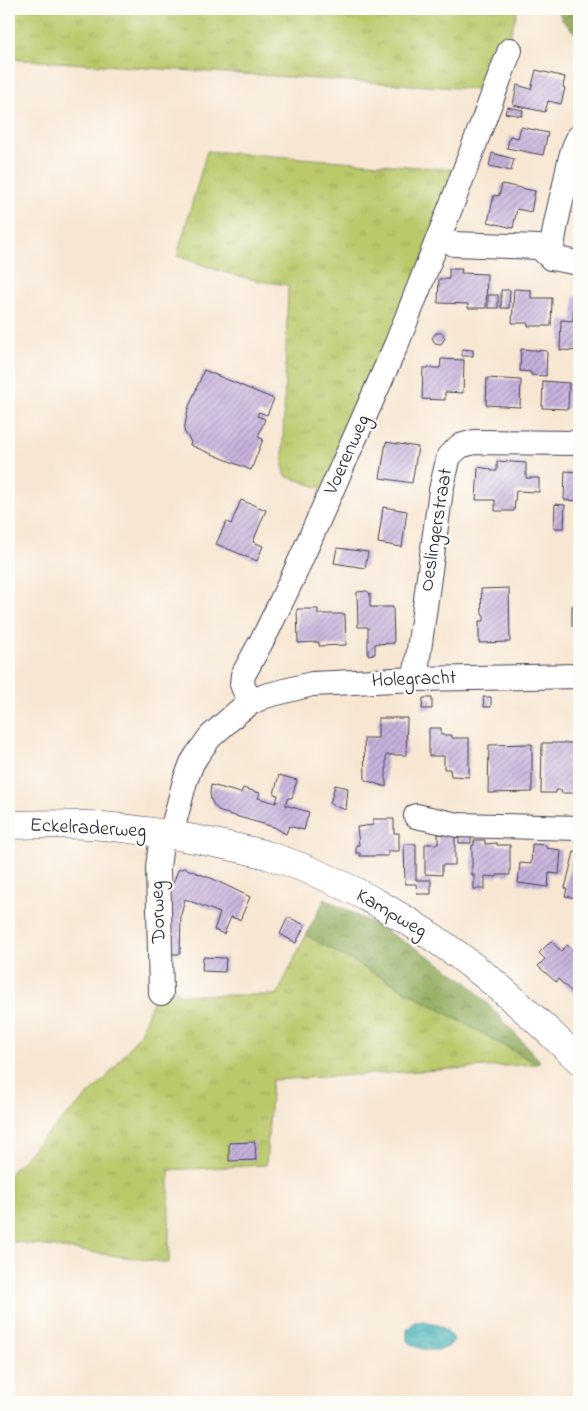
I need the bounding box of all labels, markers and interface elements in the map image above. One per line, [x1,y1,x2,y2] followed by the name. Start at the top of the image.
[317,410,379,501] street label: Voerenweg
[413,466,462,594] street label: Oeslingerstraat
[371,664,457,697] street label: Holegracht
[29,811,147,848] street label: Eckelraderweg
[143,880,176,945] street label: Dorweg
[349,882,432,947] street label: Kampweg

